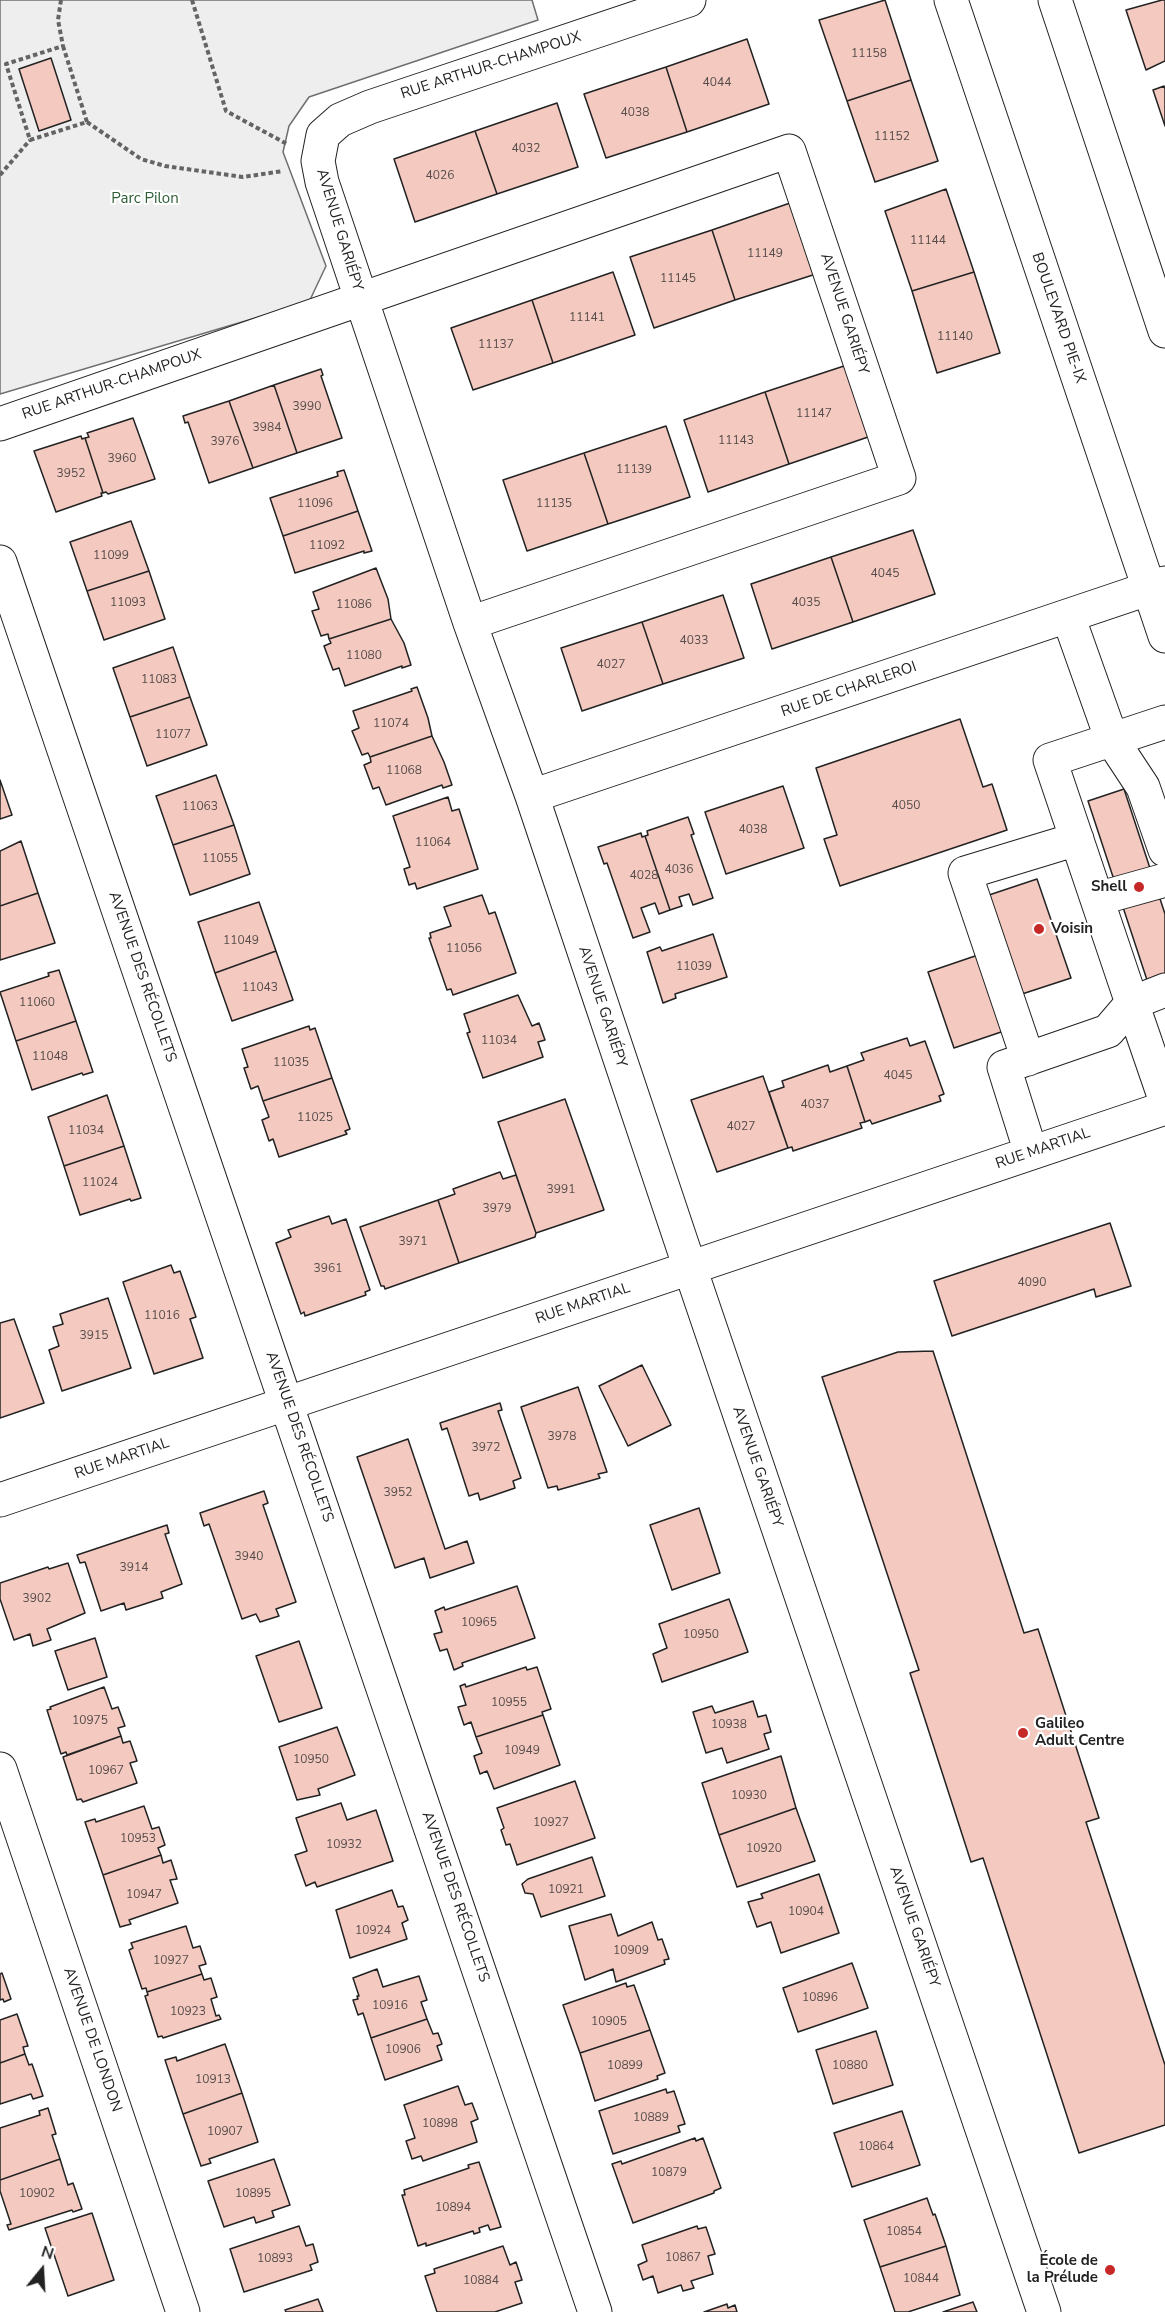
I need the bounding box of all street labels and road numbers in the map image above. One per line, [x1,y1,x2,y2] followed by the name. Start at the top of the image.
[399,28,583,104] street label: RUE ARTHUR-CHAMPOUX
[312,167,366,293] street label: AVENUE GARIÉPY
[1027,250,1089,386] street label: BOULEVARD PIE-IX
[816,251,872,377] street label: AVENUE GARIÉPY
[20,346,204,424] street label: RUE ARTHUR-CHAMPOUX
[779,658,919,722] street label: RUE DE CHARLEROI
[104,889,180,1065] street label: AVENUE DES RÉCOLLETS
[574,944,630,1070] street label: AVENUE GARIÉPY
[993,1124,1093,1174] street label: RUE MARTIAL
[533,1279,633,1329] street label: RUE MARTIAL
[261,1349,337,1525] street label: AVENUE DES RÉCOLLETS
[728,1404,786,1530] street label: AVENUE GARIÉPY
[72,1434,172,1484] street label: RUE MARTIAL
[417,1809,493,1985] street label: AVENUE DES RÉCOLLETS
[885,1864,943,1990] street label: AVENUE GARIÉPY
[59,1965,125,2115] street label: AVENUE DE LONDON

